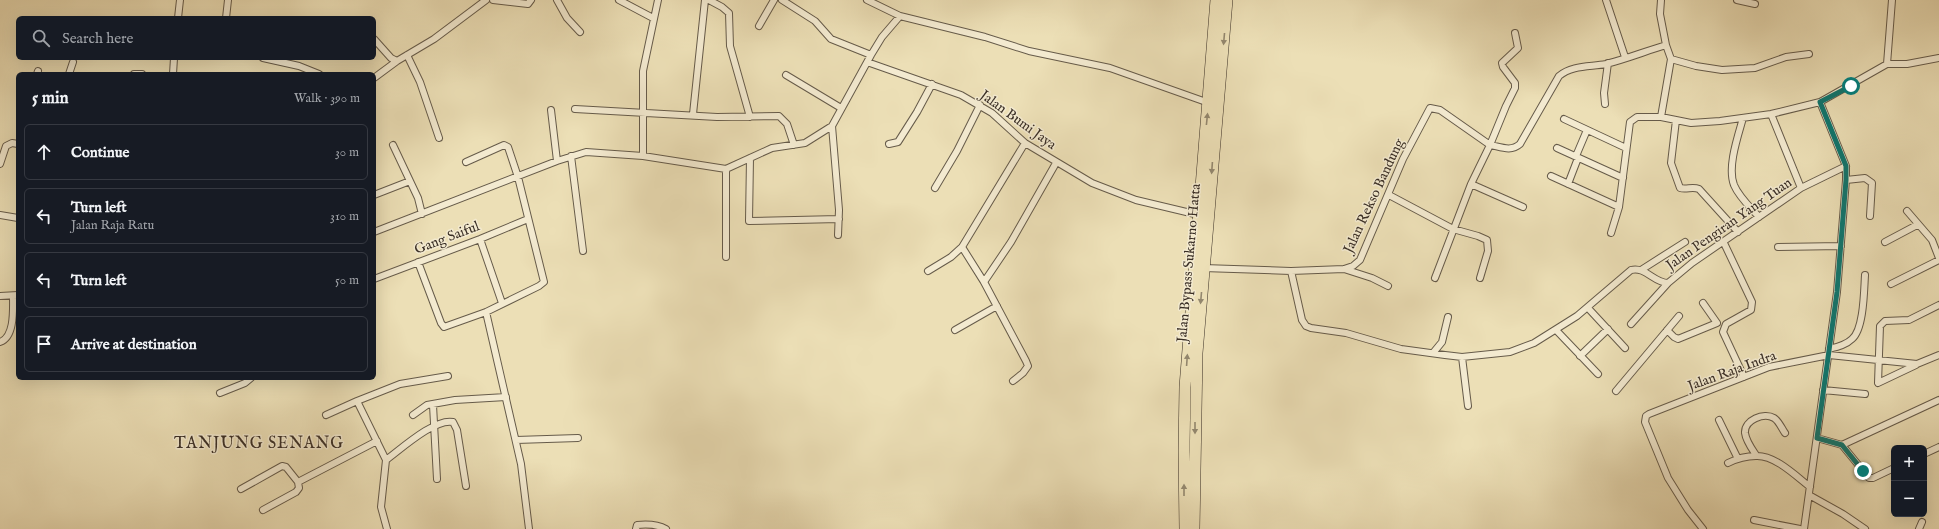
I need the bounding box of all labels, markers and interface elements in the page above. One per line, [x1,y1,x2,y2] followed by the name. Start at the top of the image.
[16,16,376,60] search box
[30,27,52,49] icon: search
[62,29,133,48] text: Search here
[1220,33,1227,45] one-way arrow
[1842,77,1860,95] route start
[975,85,1060,154] street label: Jalan Bumi Jaya
[32,88,69,109] text: 5 min
[294,90,360,107] text: Walk · 390 m
[1204,113,1210,125] one-way arrow
[1339,135,1409,258] street label: Jalan Rekso Bandung
[33,141,55,163] icon: ahead
[71,143,129,162] text: Continue
[335,144,359,161] text: 30 m
[1209,162,1216,174] one-way arrow
[1661,173,1796,275] street label: Jalan Pengiran Yang Tuan
[1173,182,1205,345] street label: Jalan Bypass Sukarno Hatta
[71,198,127,217] text: Turn left
[33,205,55,227] icon: left
[330,208,359,225] text: 310 m
[71,217,154,234] text: Jalan Raja Ratu
[412,217,482,259] street label: Gang Saiful
[33,269,55,291] icon: left
[71,271,127,290] text: Turn left
[335,272,359,289] text: 50 m
[1198,292,1205,304] one-way arrow
[33,333,55,355] icon: arrive
[71,335,197,354] text: Arrive at destination
[1683,346,1780,396] street label: Jalan Raja Indra
[1184,354,1191,366] one-way arrow
[1192,422,1198,435] one-way arrow
[174,434,344,454] district label: TANJUNG SENANG
[1891,445,1927,517] map controls
[1891,445,1927,481] button: +
[1854,462,1872,480] route end
[1891,481,1927,517] button: −
[1181,483,1187,496] one-way arrow

